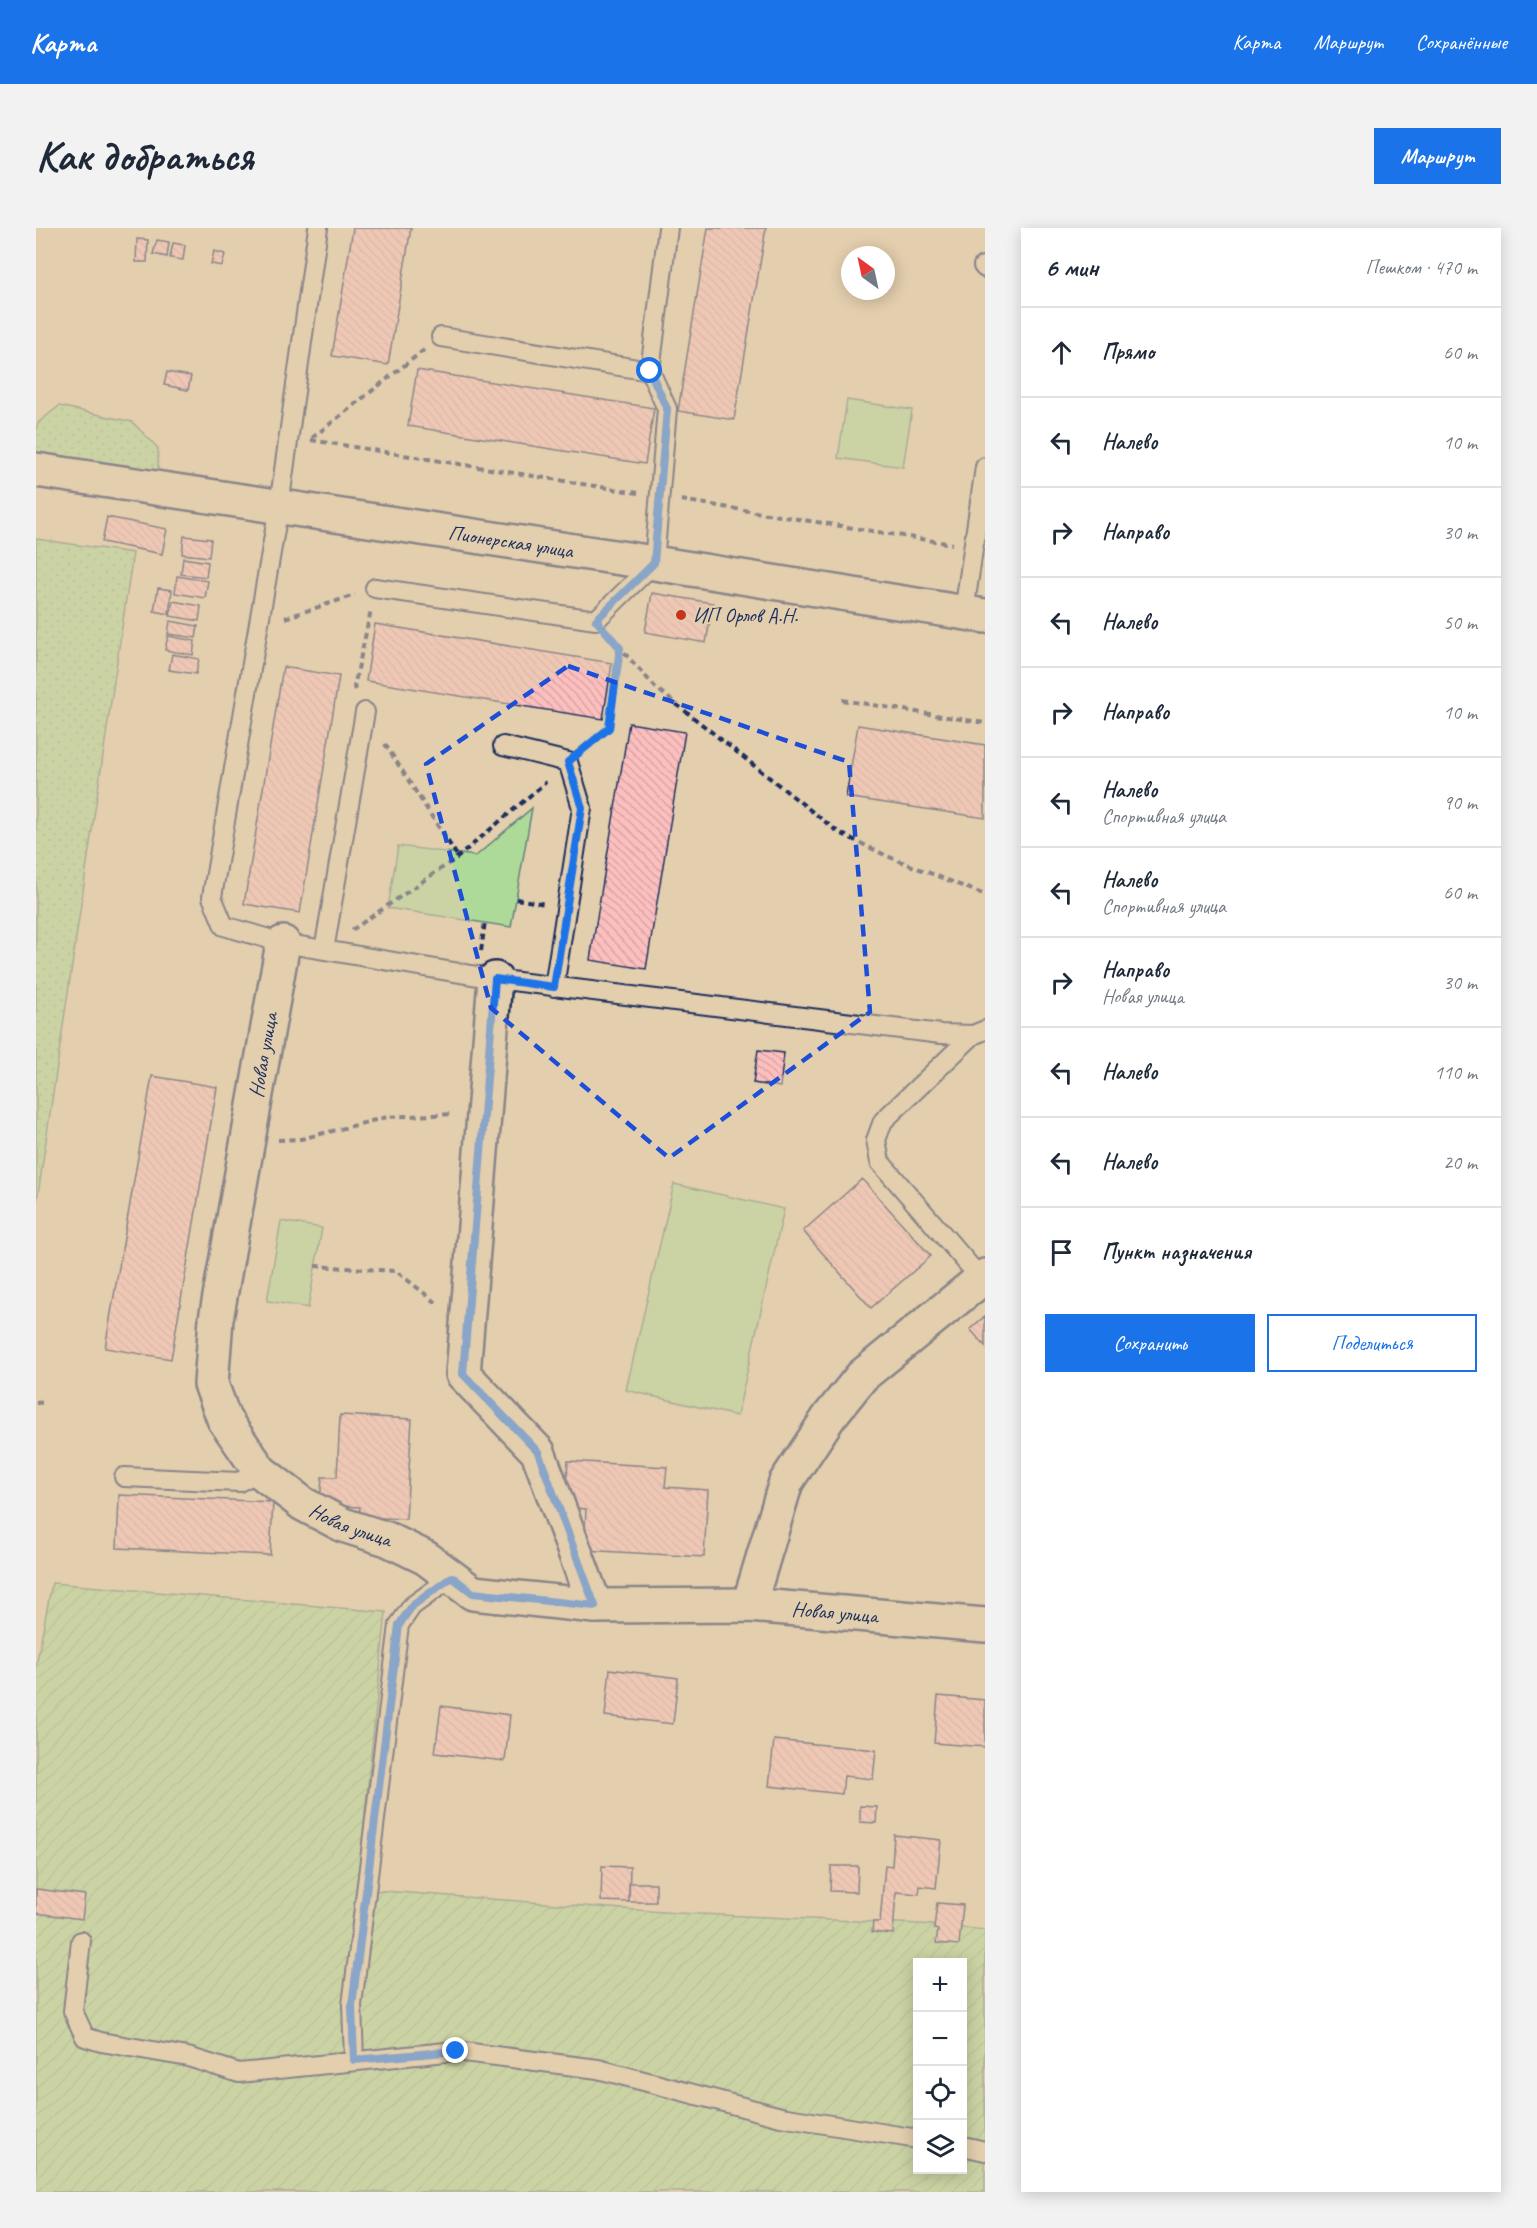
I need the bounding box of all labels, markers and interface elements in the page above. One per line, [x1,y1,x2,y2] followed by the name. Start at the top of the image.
[30,25,97,60] text: Карта
[1232,29,1281,55] text: Карта
[1314,29,1383,55] text: Маршрут
[1416,29,1507,55] text: Сохранённые
[1374,128,1501,184] button: Маршрут
[36,130,253,183] text: Как добраться
[841,246,895,300] north arrow
[1045,251,1098,284] text: 6 мин
[1365,255,1477,280] text: Пешком · 470 m
[1045,336,1078,369] icon: ahead
[1102,338,1154,366] text: Прямо
[1443,340,1477,365] text: 60 m
[636,357,662,383] route start
[1045,426,1078,459] icon: left
[1102,428,1158,456] text: Налево
[1443,430,1477,455] text: 10 m
[1045,516,1078,549] icon: right
[1102,518,1169,546] text: Направо
[447,519,576,564] street label: Пионерская улица
[1443,520,1477,545] text: 30 m
[693,602,799,628] place label: ИП Орлов А.Н.
[1045,606,1078,639] icon: left
[674,608,688,622] marker: ИП Орлов А.Н.
[1102,608,1158,636] text: Налево
[1443,610,1477,635] text: 50 m
[1045,696,1078,729] icon: right
[1102,698,1169,726] text: Направо
[1443,700,1477,725] text: 10 m
[1102,776,1158,804] text: Налево
[1045,786,1078,819] icon: left
[1443,790,1477,815] text: 90 m
[1102,804,1226,829] text: Спортивная улица
[1102,866,1158,894] text: Налево
[1045,876,1078,909] icon: left
[1443,880,1477,905] text: 60 m
[1102,894,1226,919] text: Спортивная улица
[1102,956,1169,984] text: Направо
[1045,966,1078,999] icon: right
[1443,970,1477,995] text: 30 m
[1102,984,1184,1009] text: Новая улица
[243,1008,284,1100] street label: Новая улица
[1045,1056,1078,1089] icon: left
[1102,1058,1158,1086] text: Налево
[1434,1060,1477,1085] text: 110 m
[1045,1146,1078,1179] icon: left
[1102,1148,1158,1176] text: Налево
[1443,1150,1477,1175] text: 20 m
[1045,1236,1078,1269] icon: arrive
[1102,1238,1251,1266] text: Пункт назначения
[1045,1314,1255,1372] button: Сохранить
[1267,1314,1477,1372] button: Поделиться
[305,1497,397,1553] street label: Новая улица
[791,1596,881,1629] street label: Новая улица
[913,1958,967,2174] map controls
[913,1958,967,2012] button: +
[913,2012,967,2066] button: −
[442,2037,468,2063] route end
[913,2066,967,2120] button: locate
[913,2120,967,2174] button: layers

